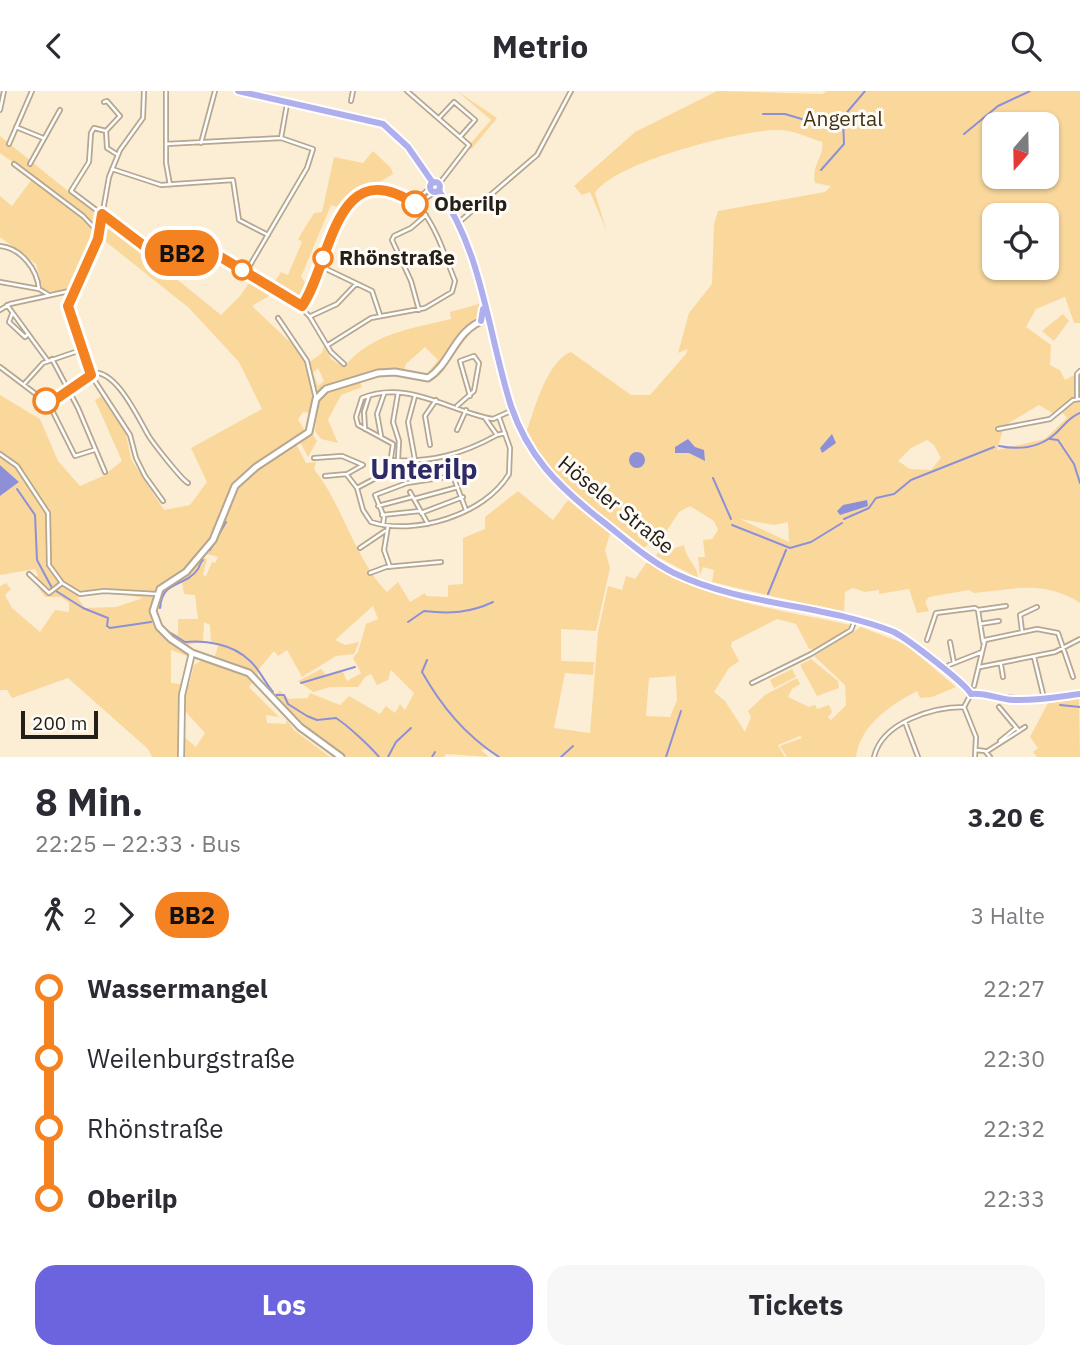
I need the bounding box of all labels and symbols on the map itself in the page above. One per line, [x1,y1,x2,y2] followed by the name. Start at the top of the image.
[803,104,883,132] park label: Angertal
[982,112,1059,189] north arrow
[434,189,507,217] place label: Oberilp
[402,191,428,217] marker: Oberilp
[142,230,222,276] line badge: BB2
[339,243,455,271] place label: Rhönstraße
[313,248,333,268] marker: Rhönstraße
[232,260,252,280] unlabelled marker
[33,388,59,414] unlabelled marker
[553,449,680,560] street label: Höseler Straße
[370,450,478,487] district label: Unterilp
[21,708,98,740] scale bar

